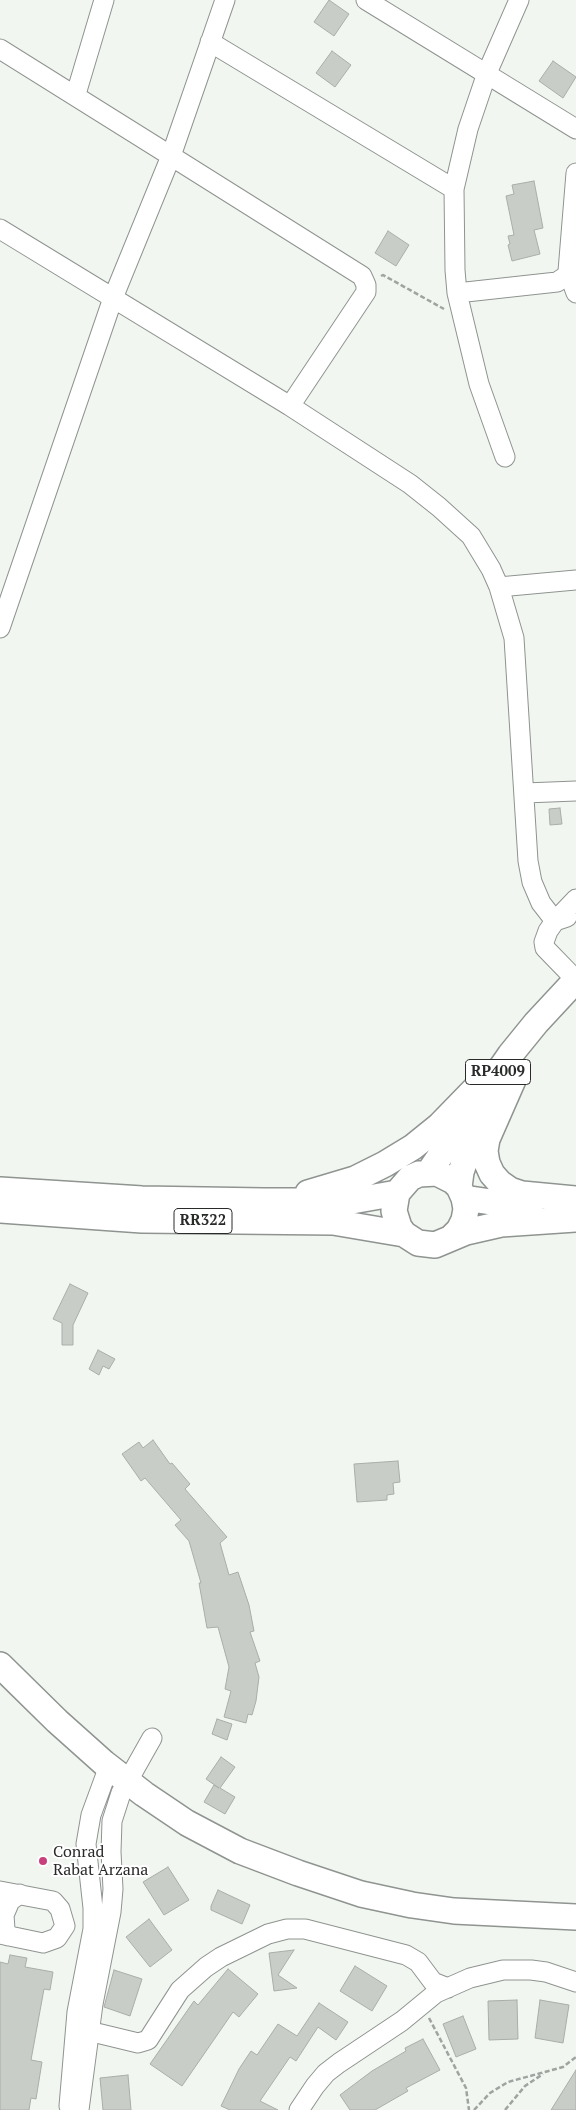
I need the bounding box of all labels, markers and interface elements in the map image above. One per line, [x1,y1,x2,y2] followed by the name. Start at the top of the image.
[466,1060,530,1084] road number: RP4009
[174,1208,232,1234] road number: RR322
[53,1842,148,1880] place label: Conrad Rabat Arzana
[37,1855,49,1867] marker: Conrad Rabat Arzana

